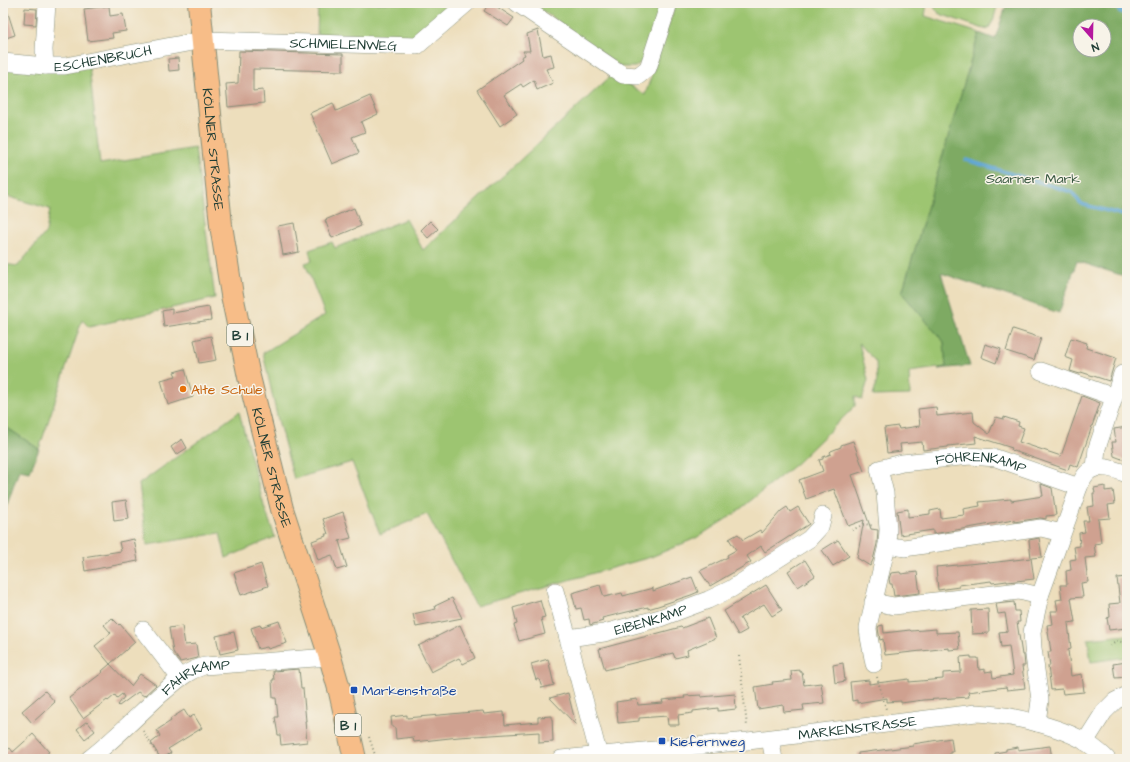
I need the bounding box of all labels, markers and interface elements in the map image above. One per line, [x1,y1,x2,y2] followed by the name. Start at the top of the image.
[1072,18,1112,58] north arrow
[289,33,398,56] street label: SCHMIELENWEG
[1089,39,1101,55] text: N
[54,41,154,77] street label: ESCHENBRUCH
[196,87,229,212] street label: KÖLNER STRASSE
[986,169,1080,189] park label: Saarner Mark
[227,324,253,346] road number: B 1
[191,380,263,400] place label: Alte Schule
[178,384,188,394] marker: Alte Schule
[246,406,297,531] street label: KÖLNER STRASSE
[934,447,1029,479] street label: FÖHRENKAMP
[612,600,691,641] street label: EIBENKAMP
[157,655,231,701] street label: FAHRKAMP
[362,681,457,701] place label: Markenstraße
[349,685,359,695] marker: Markenstraße
[797,711,918,746] street label: MARKENSTRASSE
[335,714,361,736] road number: B 1
[670,732,745,752] place label: Kiefernweg
[657,736,667,746] marker: Kiefernweg

